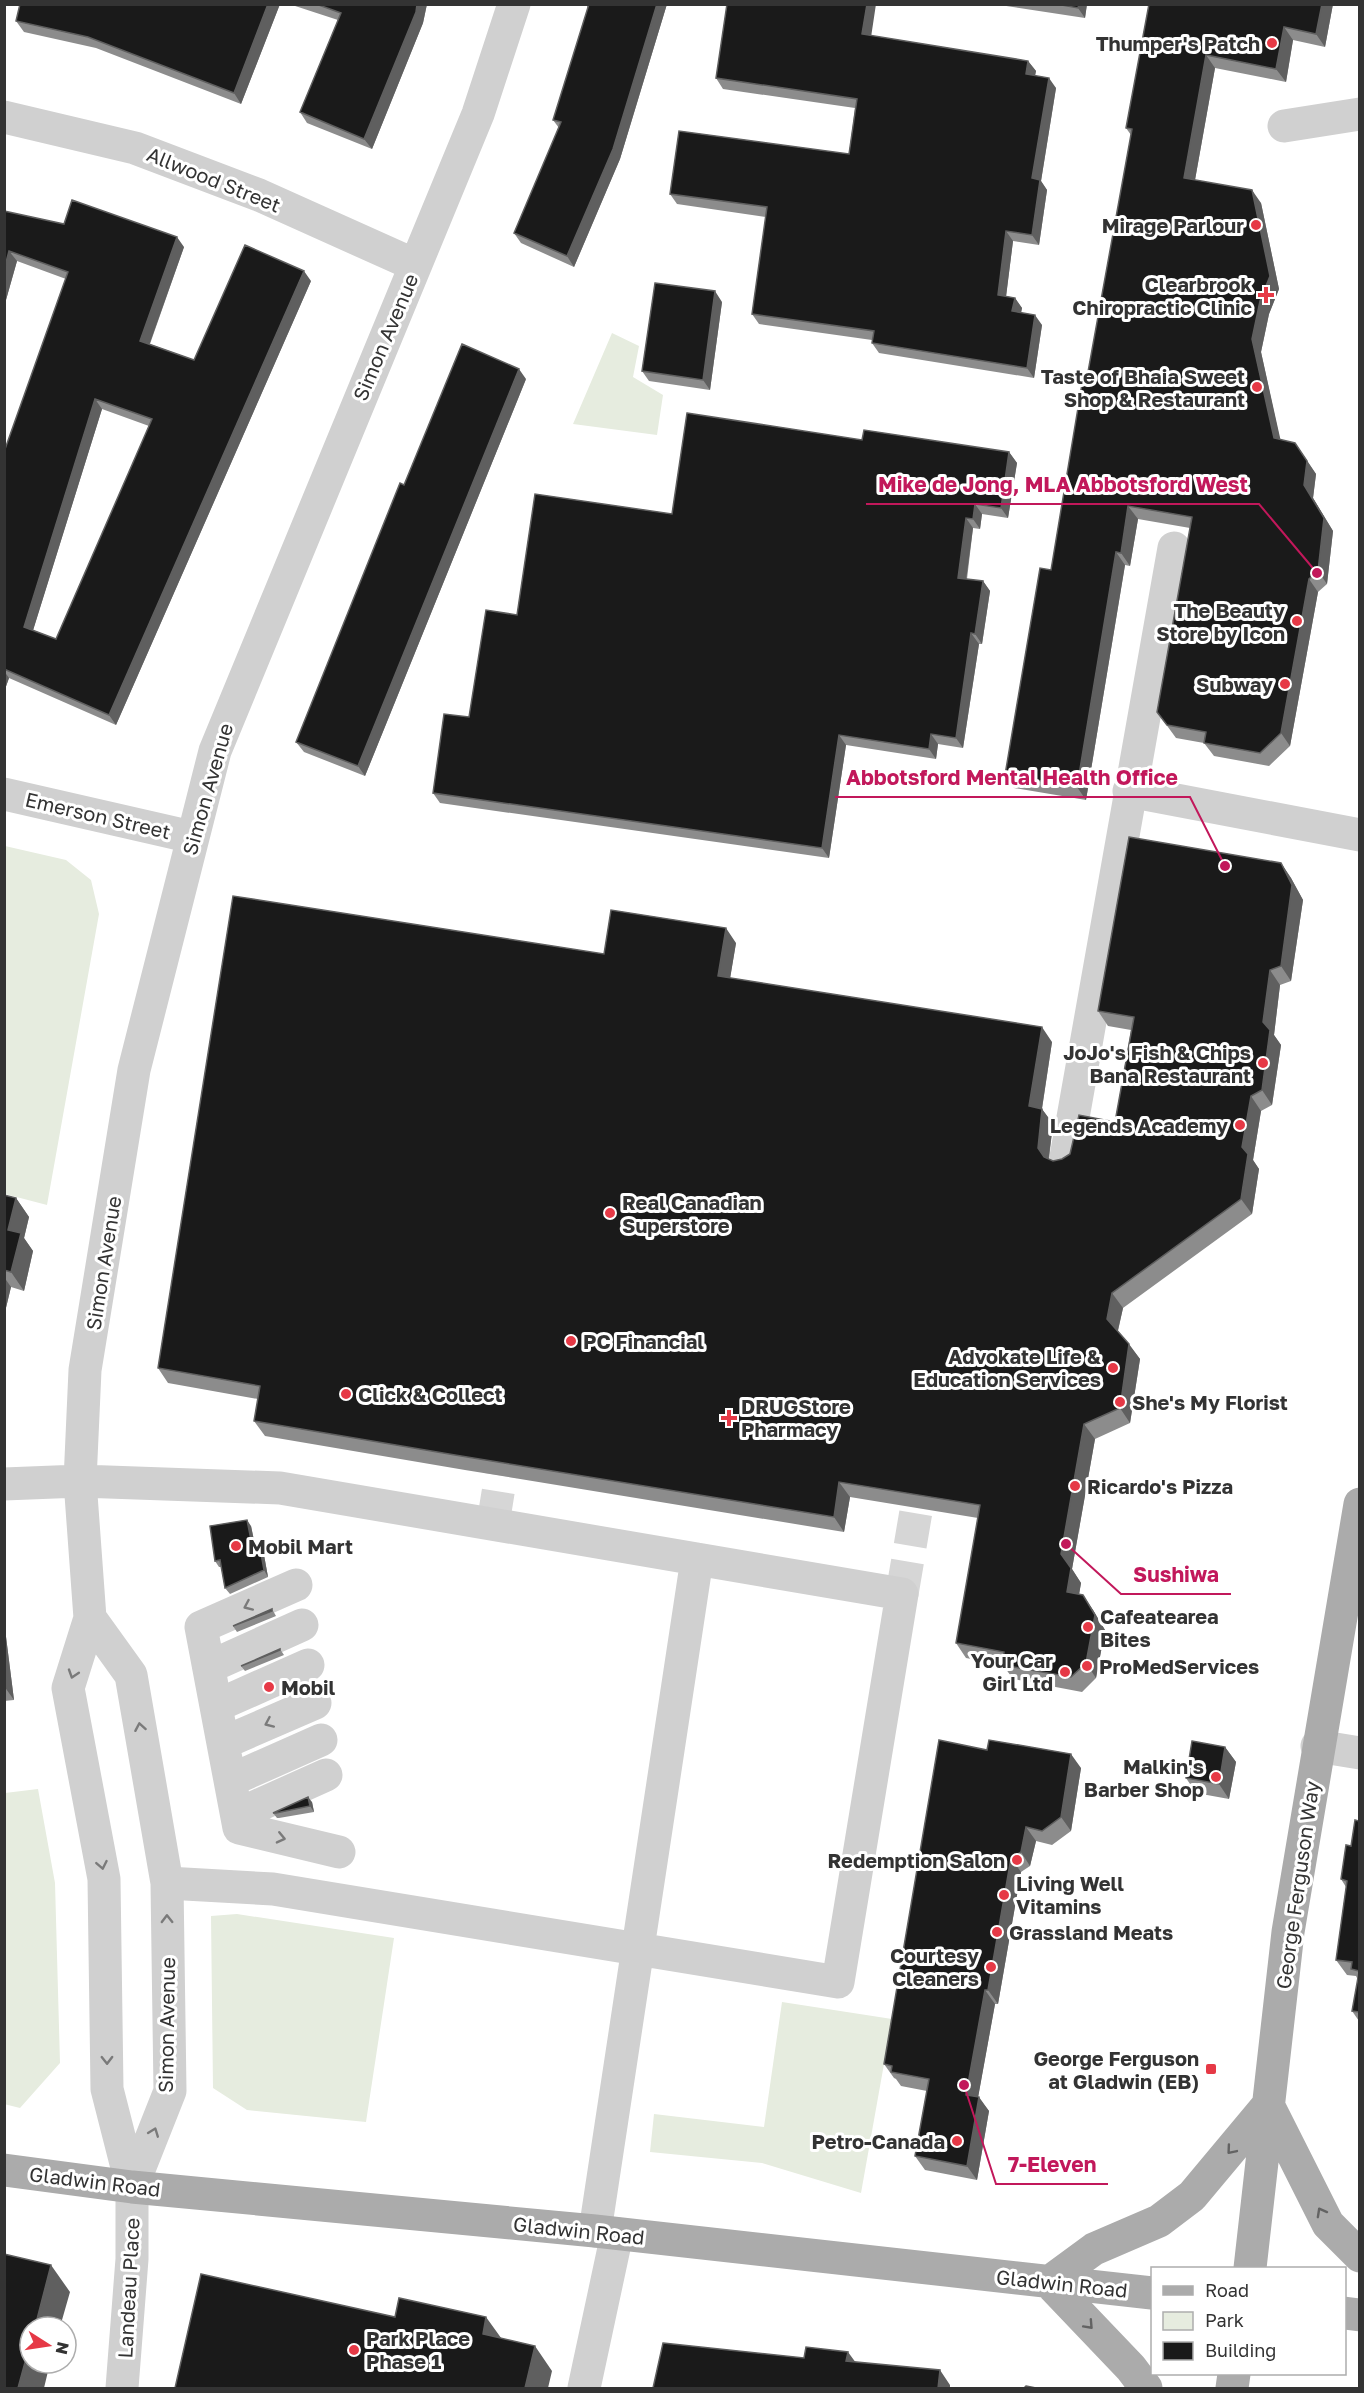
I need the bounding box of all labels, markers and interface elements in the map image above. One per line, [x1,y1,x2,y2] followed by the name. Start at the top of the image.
[1096,31,1260,55] place label: Thumper's Patch
[1265,36,1279,50] marker: Thumper's Patch
[144,141,284,217] street label: Allwood Street
[1102,213,1244,237] place label: Mirage Parlour
[1249,218,1263,232] marker: Mirage Parlour
[347,270,423,404] street label: Simon Avenue
[1072,272,1252,319] place label: Clearbrook Chiropractic Clinic
[1257,286,1275,304] marker: Clearbrook Chiropractic Clinic
[1041,364,1245,411] place label: Taste of Bhaia Sweet Shop & Restaurant
[1250,380,1264,394] marker: Taste of Bhaia Sweet Shop & Restaurant
[866,465,1259,504] callout: Mike de Jong, MLA Abbotsford West
[878,471,1248,497] text: Mike de Jong, MLA Abbotsford West
[1156,598,1285,645] place label: The Beauty Store by Icon
[1290,614,1304,628] marker: The Beauty Store by Icon
[1196,672,1273,696] place label: Subway
[1278,677,1292,691] marker: Subway
[177,720,237,858] street label: Simon Avenue
[835,758,1190,797] callout: Abbotsford Mental Health Office
[846,764,1178,790] text: Abbotsford Mental Health Office
[23,787,173,843] street label: Emerson Street
[1063,1040,1251,1087] place label: JoJo's Fish & Chips Bana Restaurant
[1256,1056,1270,1070] marker: JoJo's Fish & Chips Bana Restaurant
[1050,1113,1228,1137] place label: Legends Academy
[1233,1118,1247,1132] marker: Legends Academy
[622,1190,762,1237] place label: Real Canadian Superstore
[81,1194,125,1332] street label: Simon Avenue
[603,1206,617,1220] marker: Real Canadian Superstore
[583,1329,704,1353] place label: PC Financial
[564,1334,578,1348] marker: PC Financial
[913,1344,1102,1391] place label: Advokate Life & Education Services
[1106,1361,1120,1375] marker: Advokate Life & Education Services
[358,1382,502,1406] place label: Click & Collect
[339,1387,353,1401] marker: Click & Collect
[1132,1390,1288,1414] place label: She's My Florist
[741,1394,851,1441] place label: DRUGStore Pharmacy
[1113,1395,1127,1409] marker: She's My Florist
[722,1411,736,1425] marker: DRUGStore Pharmacy
[1087,1474,1233,1498] place label: Ricardo's Pizza
[1068,1479,1082,1493] marker: Ricardo's Pizza
[248,1534,353,1558] place label: Mobil Mart
[229,1539,243,1553] marker: Mobil Mart
[1121,1555,1231,1594] callout: Sushiwa
[1133,1561,1219,1587] text: Sushiwa
[244,1599,255,1611] one-way arrow
[1100,1604,1219,1651] place label: Cafeatearea Bites
[1081,1620,1095,1634] marker: Cafeatearea Bites
[970,1648,1053,1695] place label: Your Car Girl Ltd
[1099,1654,1259,1678] place label: ProMedServices
[1080,1659,1094,1673] marker: ProMedServices
[1058,1665,1072,1679] marker: Your Car Girl Ltd
[67,1668,80,1679] one-way arrow
[281,1675,336,1699] place label: Mobil
[262,1680,276,1694] marker: Mobil
[264,1716,275,1728] one-way arrow
[134,1722,146,1731] one-way arrow
[1084,1754,1204,1801] place label: Malkin's Barber Shop
[1209,1770,1223,1784] marker: Malkin's Barber Shop
[1271,1779,1323,1991] street label: George Ferguson Way
[276,1831,286,1844] one-way arrow
[828,1848,1005,1872] place label: Redemption Salon
[1010,1853,1024,1867] marker: Redemption Salon
[95,1860,108,1870] one-way arrow
[1016,1871,1124,1918] place label: Living Well Vitamins
[997,1888,1011,1902] marker: Living Well Vitamins
[161,1915,173,1924] one-way arrow
[1009,1920,1173,1944] place label: Grassland Meats
[990,1925,1004,1939] marker: Grassland Meats
[890,1943,979,1990] place label: Courtesy Cleaners
[153,1957,179,2093] street label: Simon Avenue
[984,1960,998,1974] marker: Courtesy Cleaners
[1033,2046,1199,2093] place label: George Ferguson at Gladwin (EB)
[101,2055,113,2064] one-way arrow
[1204,2062,1218,2076] marker: George Ferguson at Gladwin (EB)
[146,2127,159,2138] one-way arrow
[812,2129,945,2153] place label: Petro-Canada
[950,2134,964,2148] marker: Petro-Canada
[1227,2143,1238,2154] one-way arrow
[996,2145,1108,2184] callout: 7-Eleven
[1008,2151,1096,2177] text: 7-Eleven
[28,2161,162,2201] street label: Gladwin Road
[1317,2208,1328,2218] one-way arrow
[512,2211,646,2249] street label: Gladwin Road
[112,2217,144,2359] street label: Landeau Place
[995,2264,1129,2302] street label: Gladwin Road
[1151,2267,1346,2375] legend
[1205,2279,1249,2301] text: Road
[1205,2309,1244,2331] text: Park
[18,2315,78,2375] north arrow
[1082,2318,1093,2329] one-way arrow
[366,2326,470,2373] place label: Park Place Phase 1
[1205,2339,1276,2361] text: Building
[52,2340,74,2356] text: N
[347,2343,361,2357] marker: Park Place Phase 1

